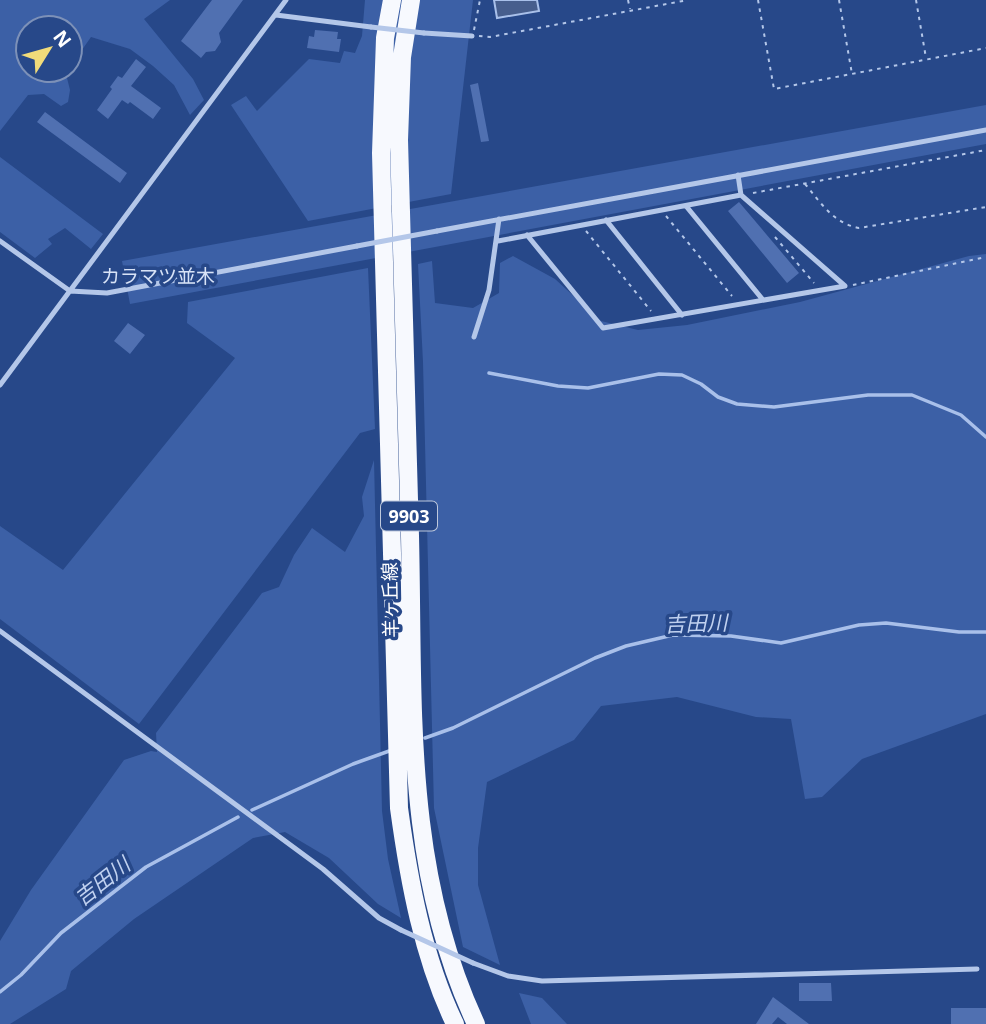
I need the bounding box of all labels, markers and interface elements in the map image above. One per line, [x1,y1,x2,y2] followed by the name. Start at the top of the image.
[14,14,84,84] north arrow
[48,25,78,53] text: N
[101,263,215,289] park label: カラマツ並木
[381,502,437,530] road number: 9903
[376,562,404,638] street label: 羊ヶ丘線
[664,608,730,638] water label: 吉田川
[69,849,137,911] water label: 吉田川

